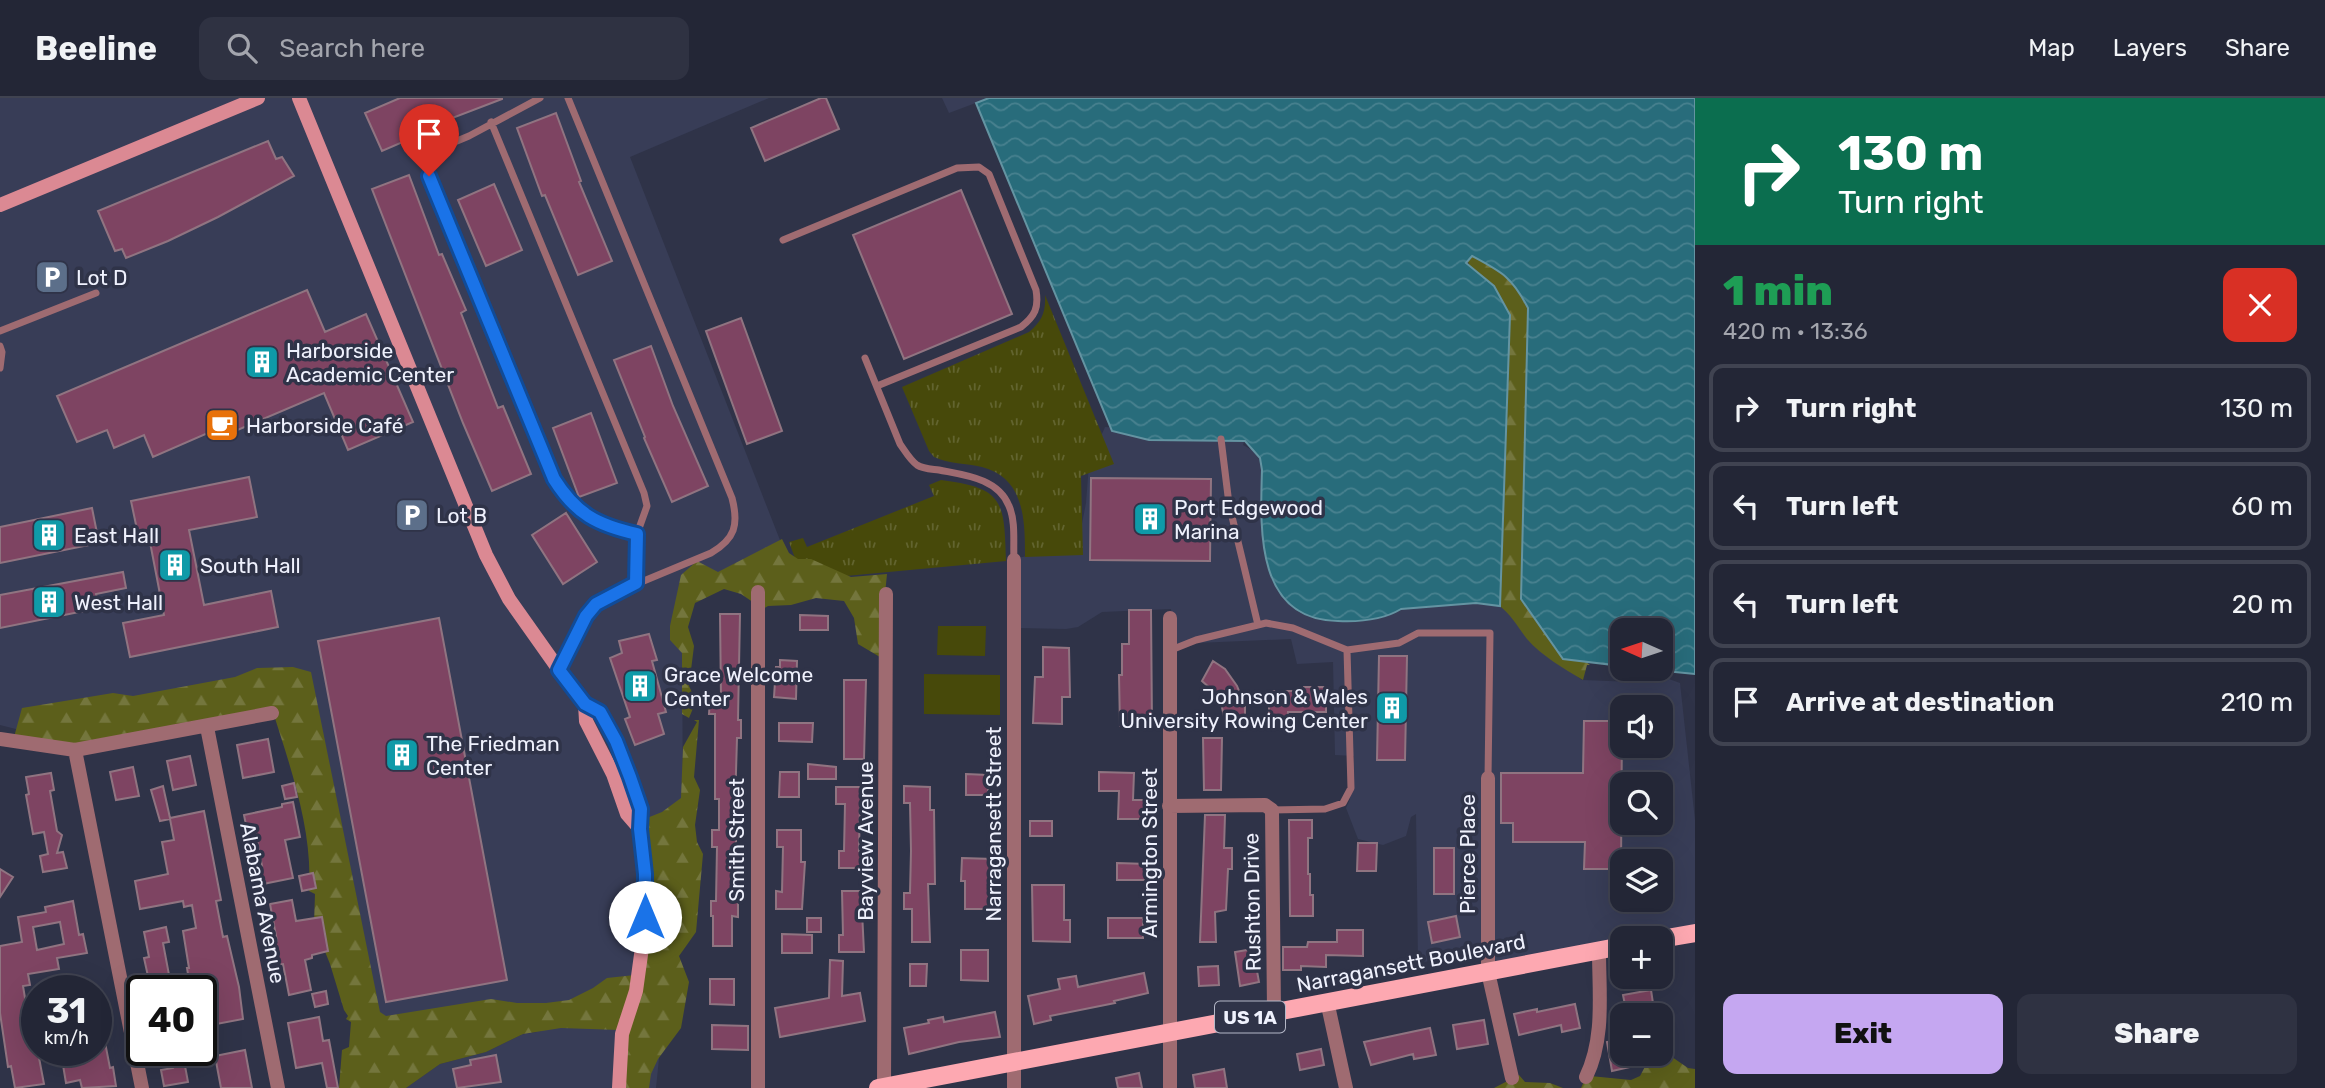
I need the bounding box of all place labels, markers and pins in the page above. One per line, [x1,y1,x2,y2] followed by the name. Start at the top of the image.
[399,104,459,176] pin
[33,258,71,296] parking icon: Lot D
[76,265,127,290] place label: Lot D
[286,338,454,387] place label: Harborside Academic Center
[243,343,281,381] building icon: Harborside Academic Center
[203,406,241,444] cafe icon: Harborside Café
[246,413,403,438] place label: Harborside Café
[1174,495,1323,544] place label: Port Edgewood Marina
[393,496,431,534] parking icon: Lot B
[1131,500,1169,538] building icon: Port Edgewood Marina
[436,503,487,528] place label: Lot B
[30,516,68,554] building icon: East Hall
[74,523,159,548] place label: East Hall
[156,546,194,584] building icon: South Hall
[200,553,301,578] place label: South Hall
[30,583,68,621] building icon: West Hall
[74,590,163,615] place label: West Hall
[664,662,813,711] place label: Grace Welcome Center
[621,667,659,705] building icon: Grace Welcome Center
[1120,684,1368,733] place label: Johnson & Wales University Rowing Center
[1373,689,1411,727] building icon: Johnson & Wales University Rowing Center
[426,731,560,780] place label: The Friedman Center
[383,736,421,774] building icon: The Friedman Center

